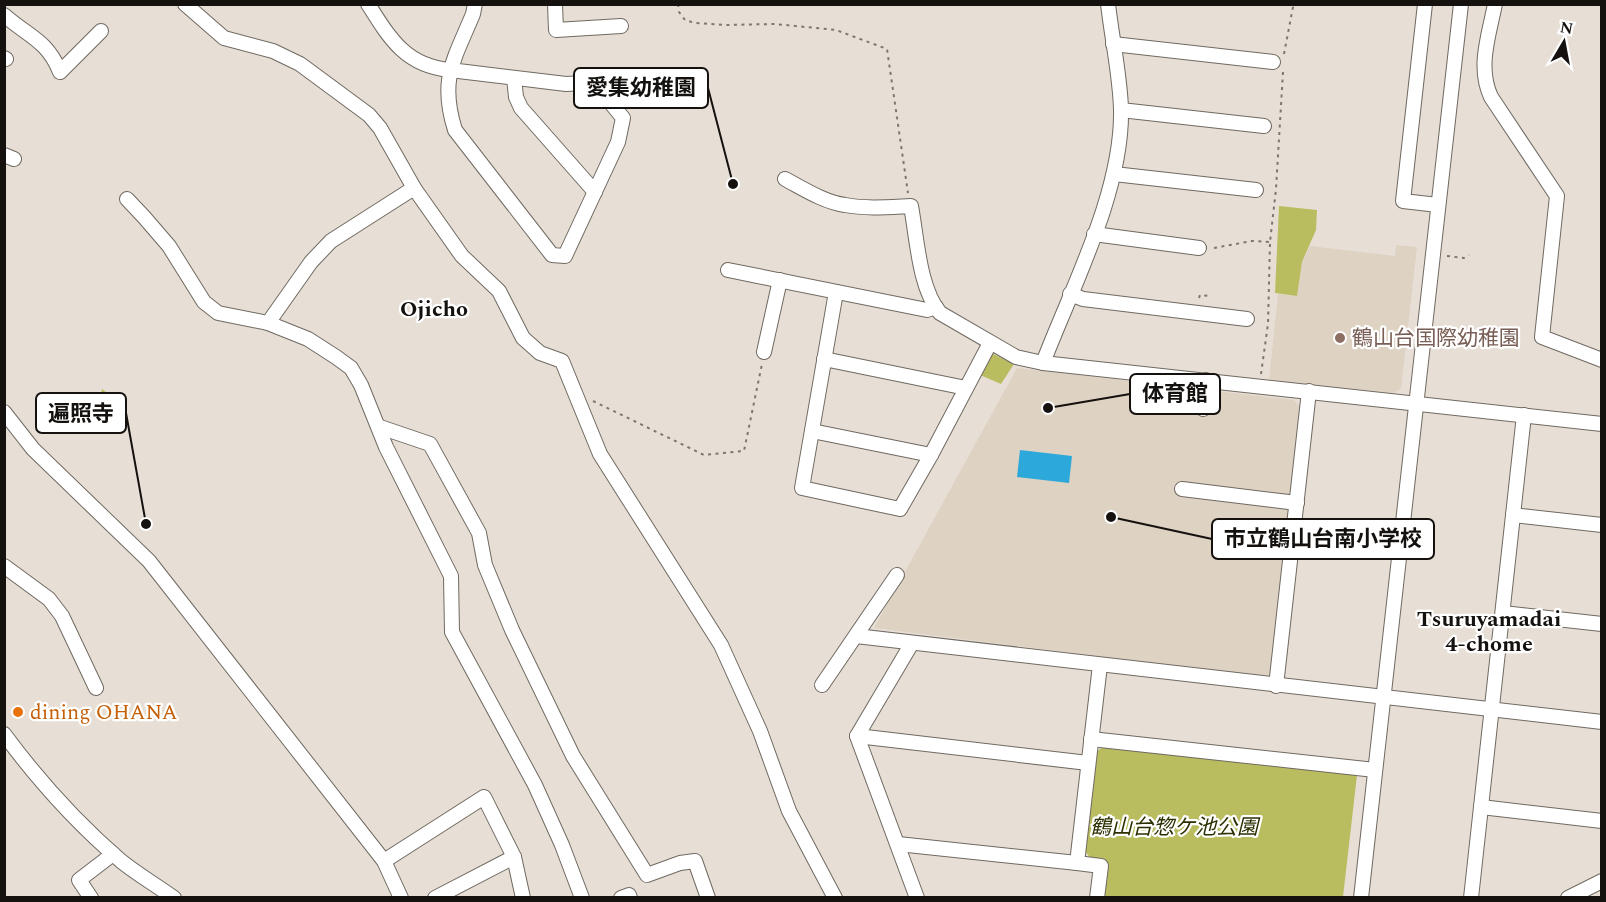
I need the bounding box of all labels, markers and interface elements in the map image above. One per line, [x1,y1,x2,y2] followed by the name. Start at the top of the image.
[1534,12,1594,72] north arrow
[1558,15,1575,41] text: N
[574,68,708,108] callout: 愛集幼稚園
[586,72,696,105] text: 愛集幼稚園
[400,293,468,326] district label: Ojicho
[1352,323,1520,355] place label: 鶴山台国際幼稚園
[1333,331,1347,345] marker: 鶴山台国際幼稚園
[1130,374,1220,414] callout: 体育館
[1142,378,1208,411] text: 体育館
[36,393,126,433] callout: 遍照寺
[48,398,114,431] text: 遍照寺
[1212,519,1434,559] callout: 市立鶴山台南小学校
[1224,523,1422,556] text: 市立鶴山台南小学校
[1417,603,1561,661] district label: Tsuruyamadai 4-chome
[30,697,178,729] place label: dining OHANA
[11,705,25,719] marker: dining OHANA
[1090,812,1261,844] park label: 鶴山台惣ケ池公園

